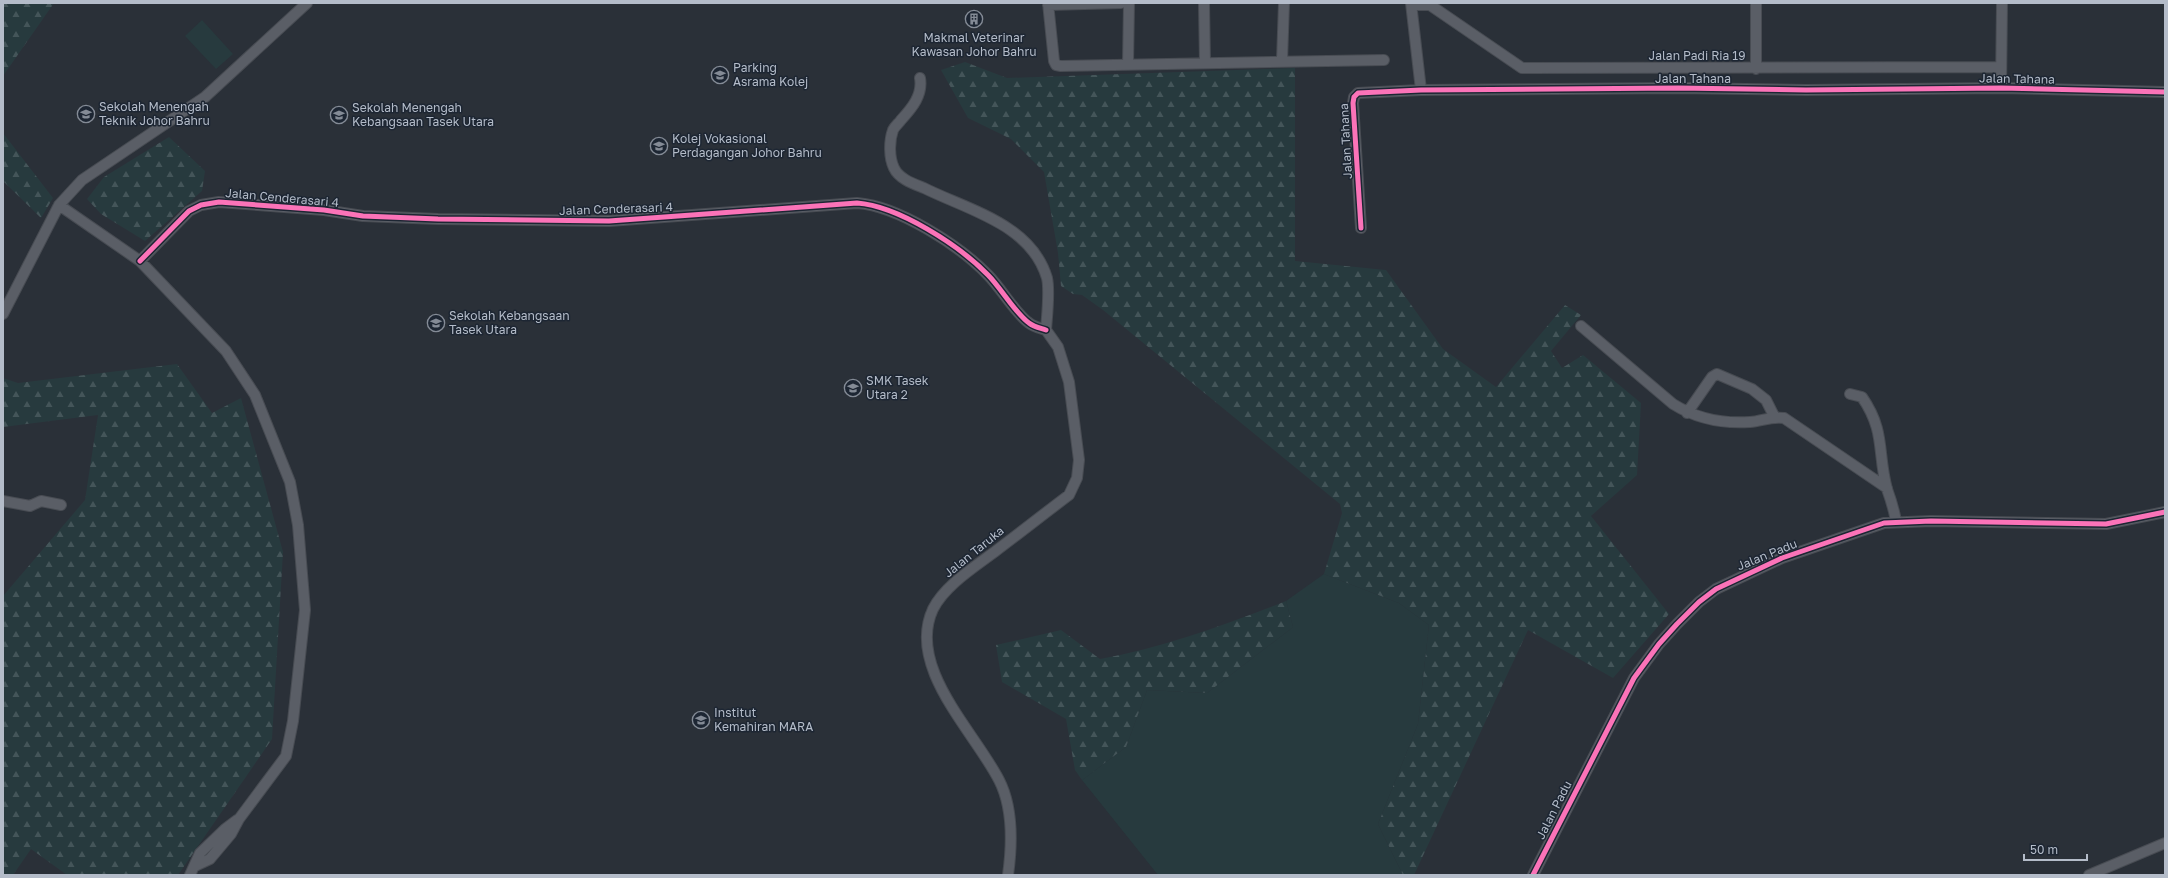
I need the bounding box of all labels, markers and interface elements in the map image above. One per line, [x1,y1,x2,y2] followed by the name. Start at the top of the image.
[964,9,984,29] building icon: Makmal Veterinar Kawasan Johor Bahru
[912,30,1036,59] place label: Makmal Veterinar Kawasan Johor Bahru
[1649,48,1745,63] street label: Jalan Padi Ria 19
[733,60,808,89] place label: Parking Asrama Kolej
[710,65,730,85] school or university icon: Parking Asrama Kolej
[1979,70,2055,87] street label: Jalan Tahana
[1655,71,1731,86] street label: Jalan Tahana
[99,99,210,128] place label: Sekolah Menengah Teknik Johor Bahru
[352,100,494,129] place label: Sekolah Menengah Kebangsaan Tasek Utara
[1336,103,1355,179] street label: Jalan Tahana
[76,104,96,124] school or university icon: Sekolah Menengah Teknik Johor Bahru
[329,105,349,125] school or university icon: Sekolah Menengah Kebangsaan Tasek Utara
[672,131,822,160] place label: Kolej Vokasional Perdagangan Johor Bahru
[649,136,669,156] school or university icon: Kolej Vokasional Perdagangan Johor Bahru
[225,185,339,210] street label: Jalan Cenderasari 4
[559,199,673,218] street label: Jalan Cenderasari 4
[449,308,570,337] place label: Sekolah Kebangsaan Tasek Utara
[426,313,446,333] school or university icon: Sekolah Kebangsaan Tasek Utara
[866,373,929,402] place label: SMK Tasek Utara 2
[843,378,863,398] school or university icon: SMK Tasek Utara 2
[941,523,1007,580] street label: Jalan Taruka
[1735,536,1799,573] street label: Jalan Padu
[714,705,813,734] place label: Institut Kemahiran MARA
[691,710,711,730] school or university icon: Institut Kemahiran MARA
[1532,778,1575,842] street label: Jalan Padu
[2024,836,2087,862] scale bar
[2030,842,2058,857] text: 50 m

